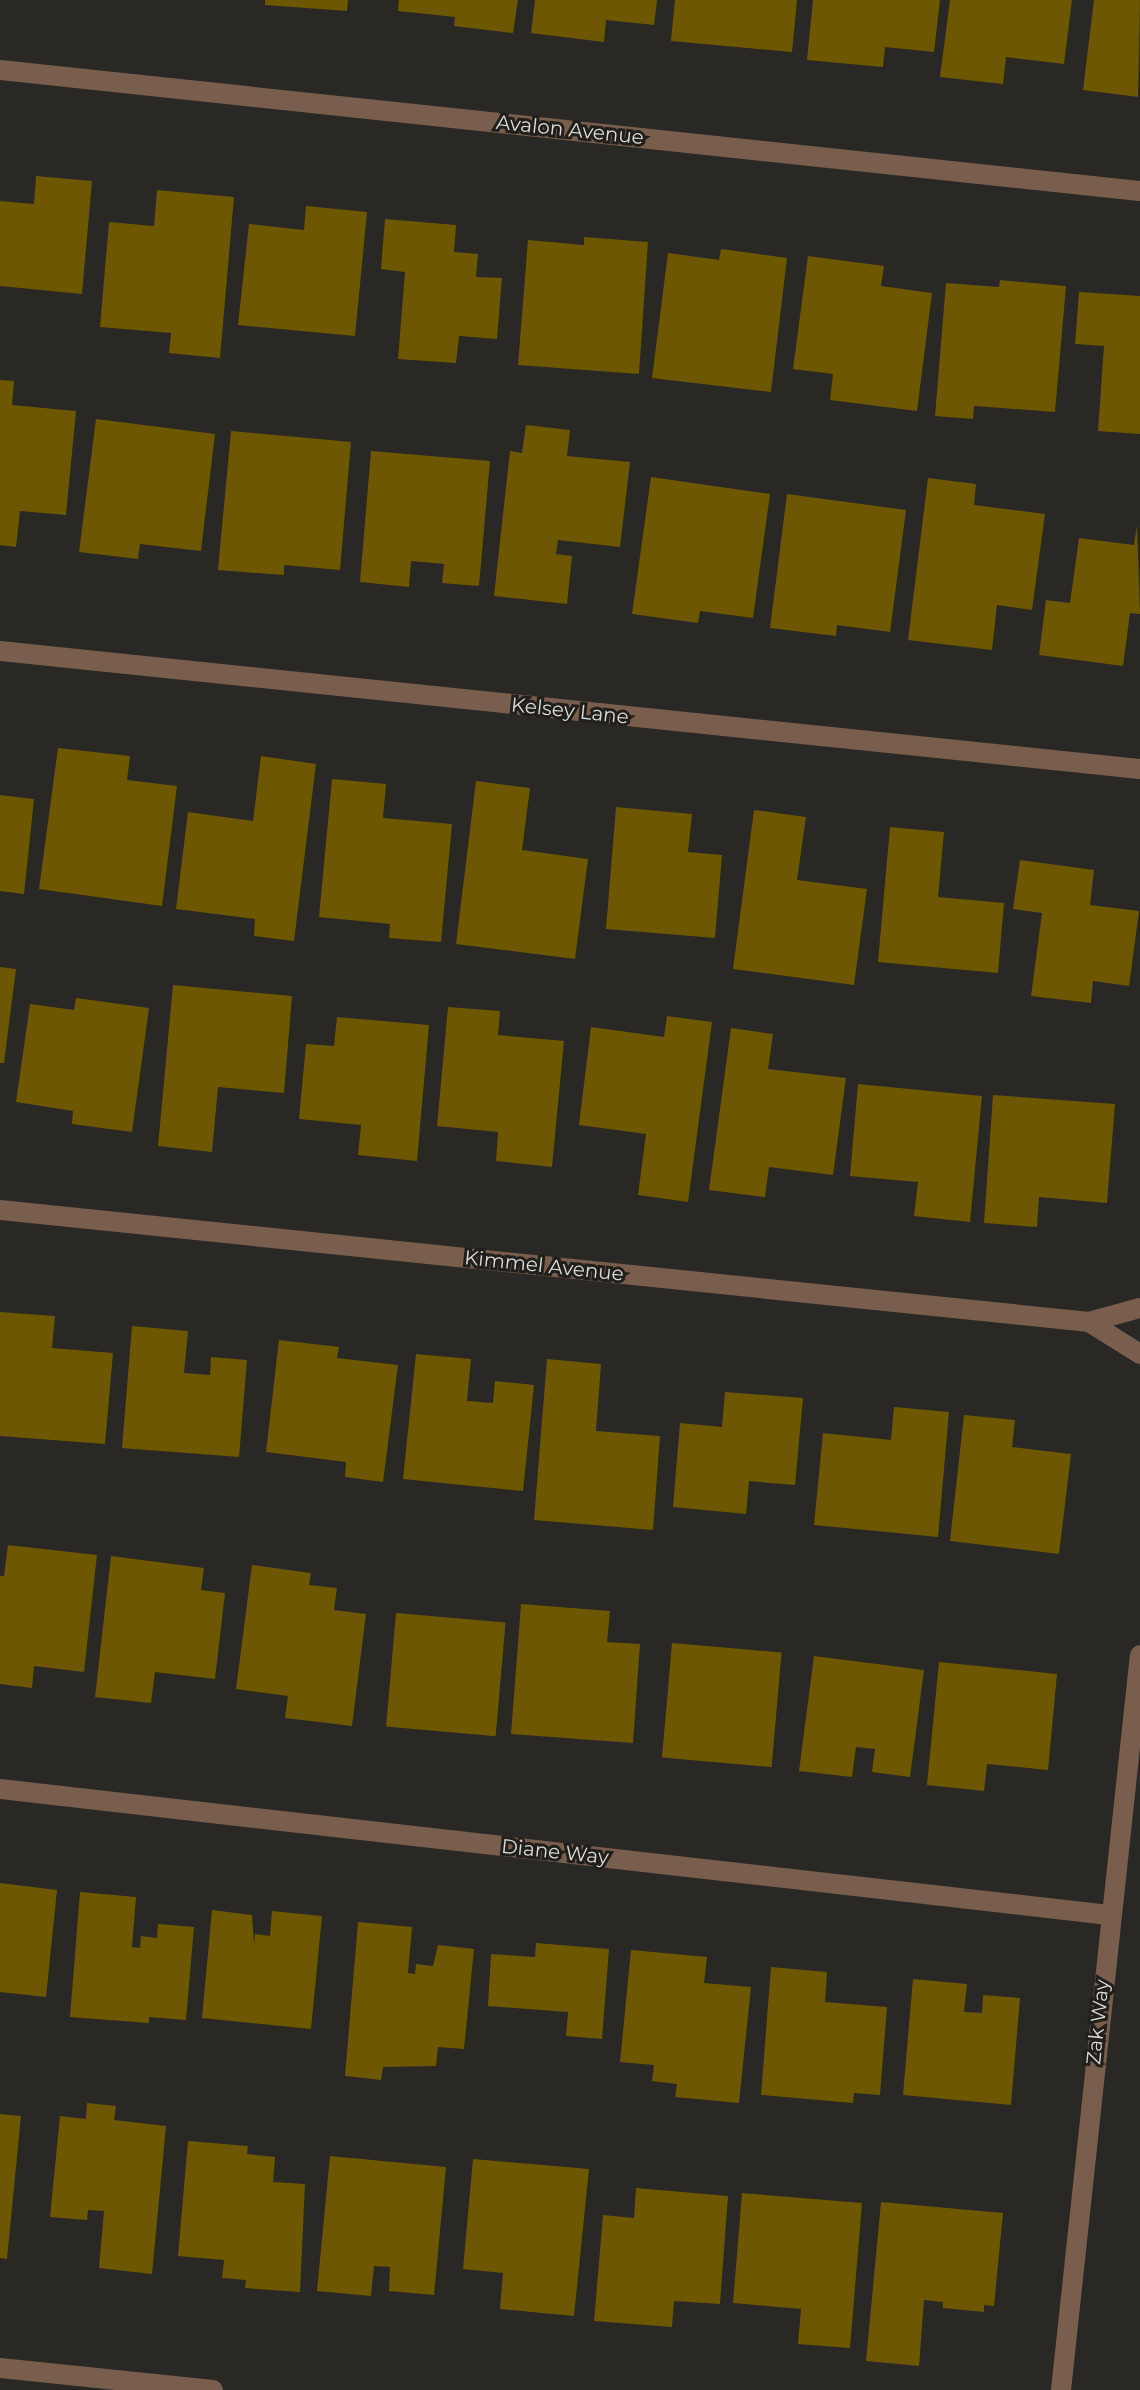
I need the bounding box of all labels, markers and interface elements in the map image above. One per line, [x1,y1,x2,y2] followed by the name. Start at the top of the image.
[495,110,645,150] street label: Avalon Avenue
[510,693,630,729] street label: Kelsey Lane
[463,1246,625,1286] street label: Kimmel Avenue
[500,1834,610,1870] street label: Diane Way
[1082,1978,1114,2066] street label: Zak Way

